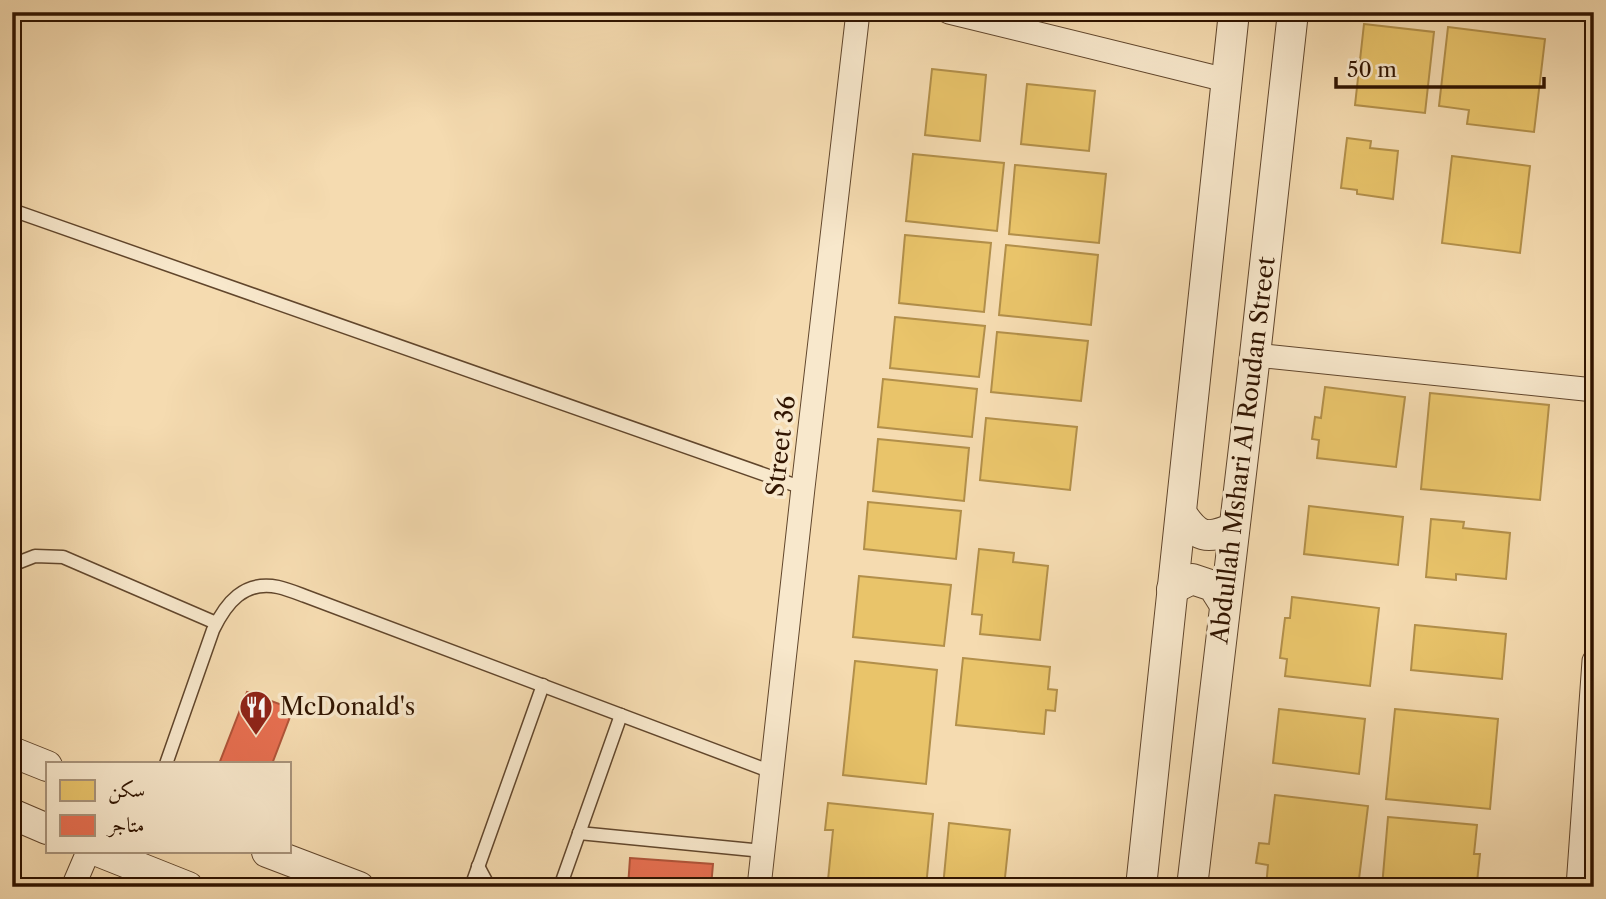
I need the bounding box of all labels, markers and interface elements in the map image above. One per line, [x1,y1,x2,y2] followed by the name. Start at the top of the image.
[1336,46,1545,90] scale bar
[1347,57,1397,82] text: 50 m
[1204,254,1281,646] street label: Abdullah Mshari Al Roudan Street
[760,394,801,498] street label: Street 36
[237,688,275,737] restaurant icon: McDonald's
[280,692,415,721] place label: McDonald's
[46,762,290,853] legend
[108,777,145,804] text: سكن
[106,812,145,838] text: متاجر

